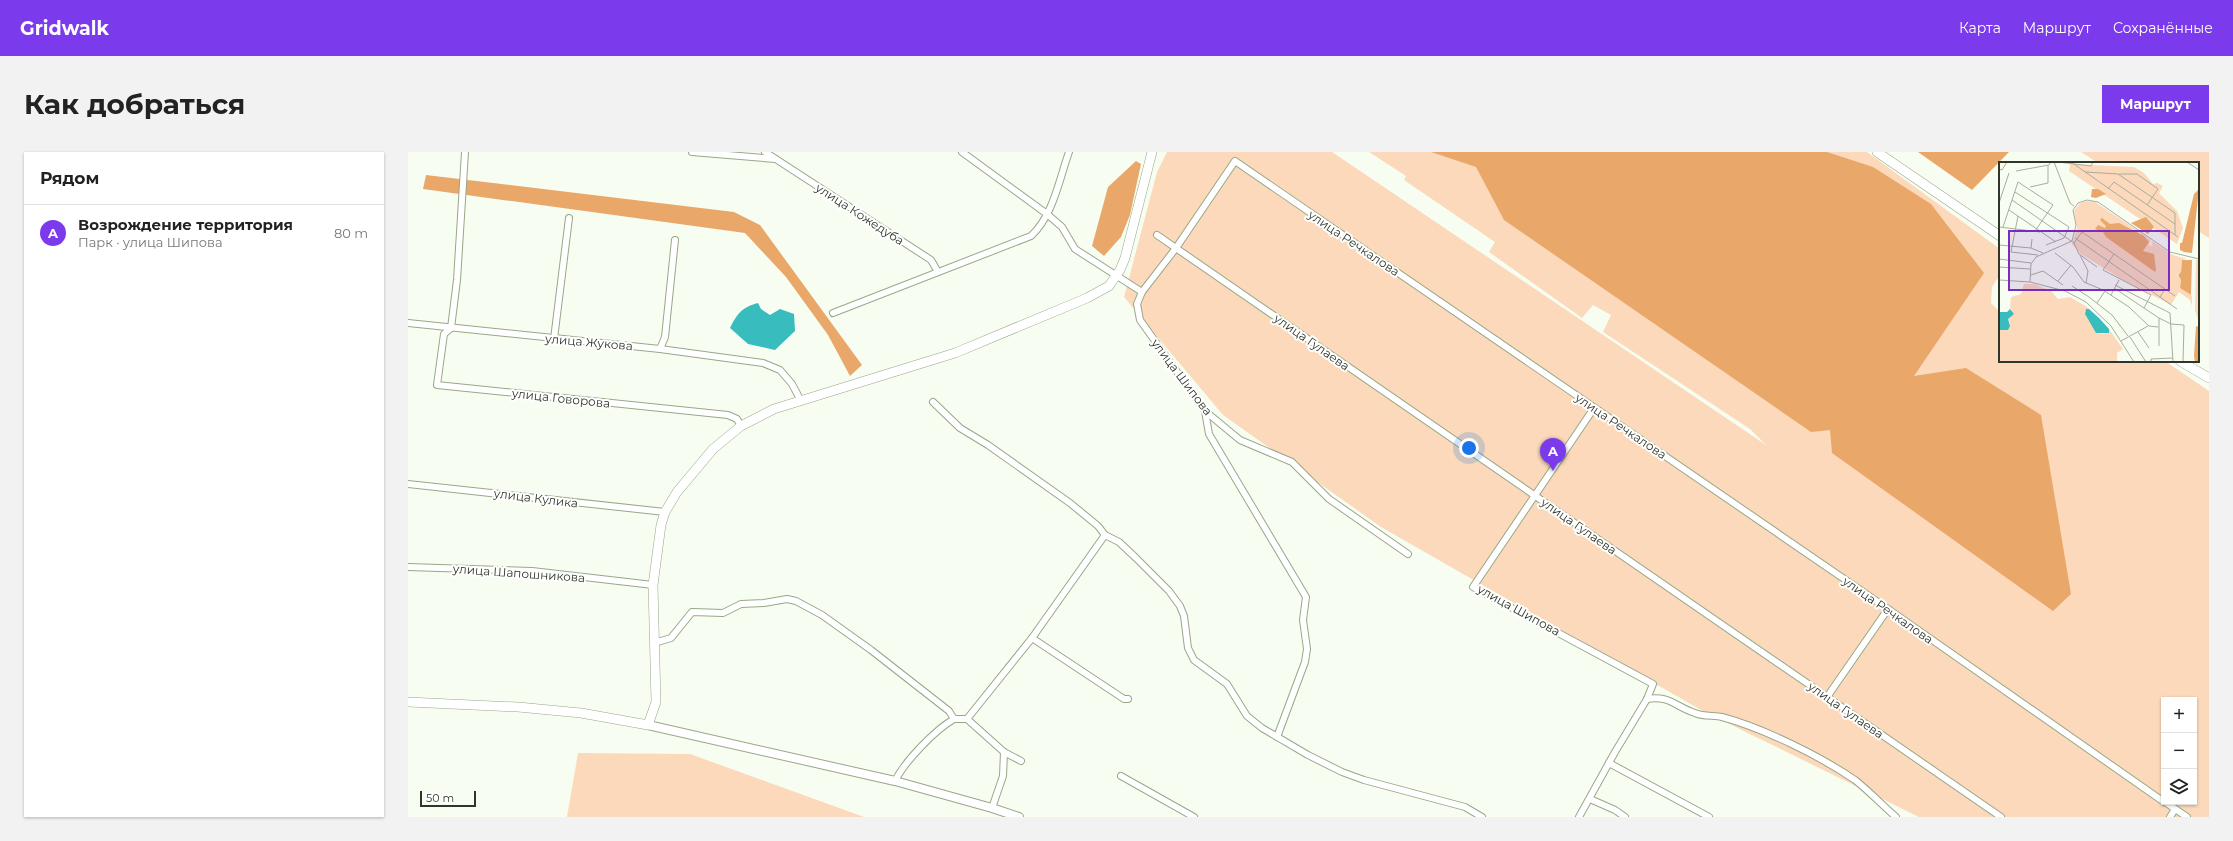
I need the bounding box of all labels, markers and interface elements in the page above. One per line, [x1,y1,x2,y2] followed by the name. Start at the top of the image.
[20,17,109,40] text: Gridwalk
[1959,19,2001,37] text: Карта
[2023,19,2091,37] text: Маршрут
[2113,19,2213,37] text: Сохранённые
[2102,85,2209,123] button: Маршрут
[24,87,245,121] text: Как добраться
[1999,162,2199,362] inset map
[40,168,99,188] text: Рядом
[812,179,907,248] street label: улица Кожедуба
[1305,206,1403,279] street label: улица Речкалова
[78,215,293,234] text: Возрождение территория
[48,225,58,241] text: A
[334,225,368,241] text: 80 m
[78,234,223,250] text: Парк · улица Шипова
[1271,310,1353,374] street label: улица Гулаева
[544,331,633,353] street label: улица Жукова
[1148,335,1216,418] street label: улица Шипова
[510,385,611,411] street label: улица Говорова
[1572,389,1670,462] street label: улица Речкалова
[1459,438,1479,458] your location
[1540,438,1566,471] pin: A
[492,485,579,511] street label: улица Кулика
[1538,494,1620,558] street label: улица Гулаева
[451,561,586,585] street label: улица Шапошникова
[1839,573,1936,647] street label: улица Речкалова
[1474,581,1563,639] street label: улица Шипова
[1805,678,1887,742] street label: улица Гулаева
[2161,697,2197,805] map controls
[2161,697,2197,733] button: +
[2161,733,2197,769] button: −
[2161,769,2197,805] button: layers
[420,789,476,808] scale bar
[426,791,454,805] text: 50 m

